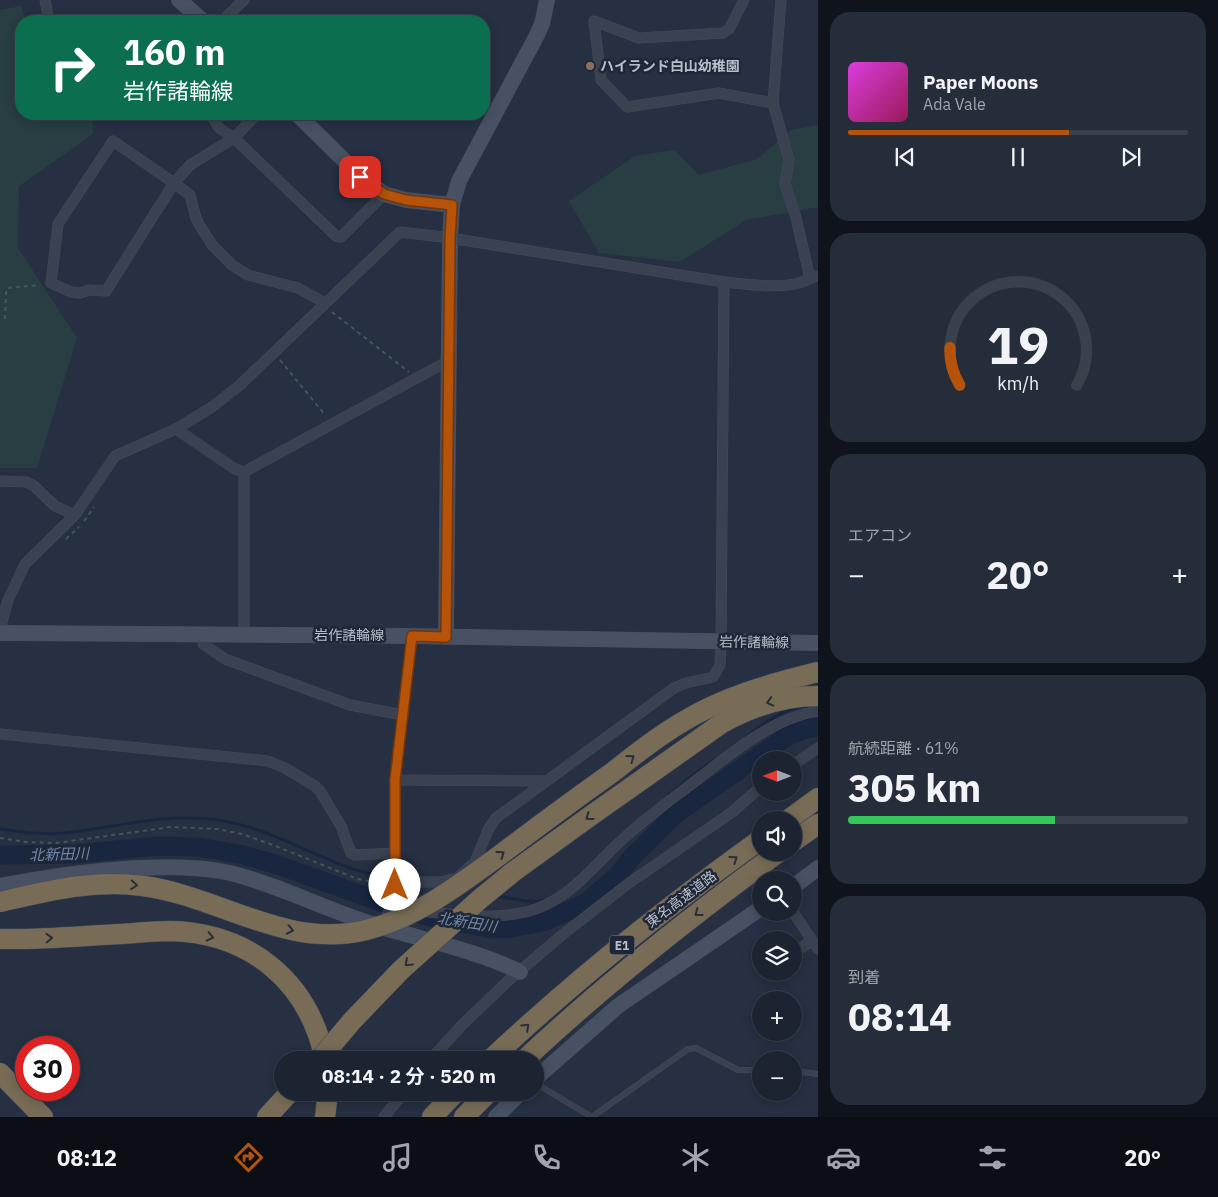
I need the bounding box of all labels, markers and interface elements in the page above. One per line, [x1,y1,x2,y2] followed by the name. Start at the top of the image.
[123,29,226,75] text: 160 m
[40,35,105,100] icon: right
[600,57,740,75] place label: ハイランド白山幼稚園
[584,60,596,72] marker: ハイランド白山幼稚園
[923,70,1038,94] text: Paper Moons
[123,76,233,105] text: 岩作諸輪線
[923,94,986,114] text: Ada Vale
[891,143,919,171] icon: previous
[1004,143,1032,171] icon: pause
[1117,143,1145,171] icon: next
[339,156,381,198] pin
[346,163,374,191] icon: arrive
[987,311,1049,378] text: 19
[997,372,1039,395] text: km/h
[848,525,912,545] text: エアコン
[986,550,1050,599] text: 20°
[848,556,865,593] text: −
[1171,556,1188,593] text: +
[314,626,384,644] street label: 岩作諸輪線
[719,632,789,652] street label: 岩作諸輪線
[766,697,774,707] one-way arrow
[848,738,959,758] text: 航続距離 · 61%
[752,751,802,801] north arrow
[752,751,802,1101] map controls
[625,755,635,764] one-way arrow
[848,763,981,812] text: 305 km
[585,811,595,820] one-way arrow
[752,811,802,861] button: sound
[29,843,91,865] water label: 北新田川
[495,851,504,861] one-way arrow
[728,856,738,865] one-way arrow
[368,858,420,910] position arrow
[642,867,720,931] street label: 東名高速道路
[752,871,802,921] button: search
[131,879,139,890] one-way arrow
[436,908,500,936] water label: 北新田川
[695,908,704,916] one-way arrow
[286,924,294,935] one-way arrow
[206,931,215,942] one-way arrow
[752,931,802,981] button: layers
[45,933,53,943] one-way arrow
[610,936,634,954] road number: E1
[405,957,414,966] one-way arrow
[848,967,880,987] text: 到着
[752,991,802,1041] button: +
[848,992,952,1041] text: 08:14
[520,1024,529,1033] one-way arrow
[15,1036,80,1101] speed limit sign: 30
[752,1051,802,1101] button: −
[322,1064,496,1088] text: 08:14 · 2 分 · 520 m
[231,1140,266,1175] icon: directions
[380,1140,415,1175] icon: music
[529,1140,564,1175] icon: phone
[678,1140,713,1175] icon: climate
[826,1140,861,1175] icon: car
[975,1140,1010,1175] icon: filters
[57,1143,117,1172] text: 08:12
[1124,1143,1161,1172] text: 20°

